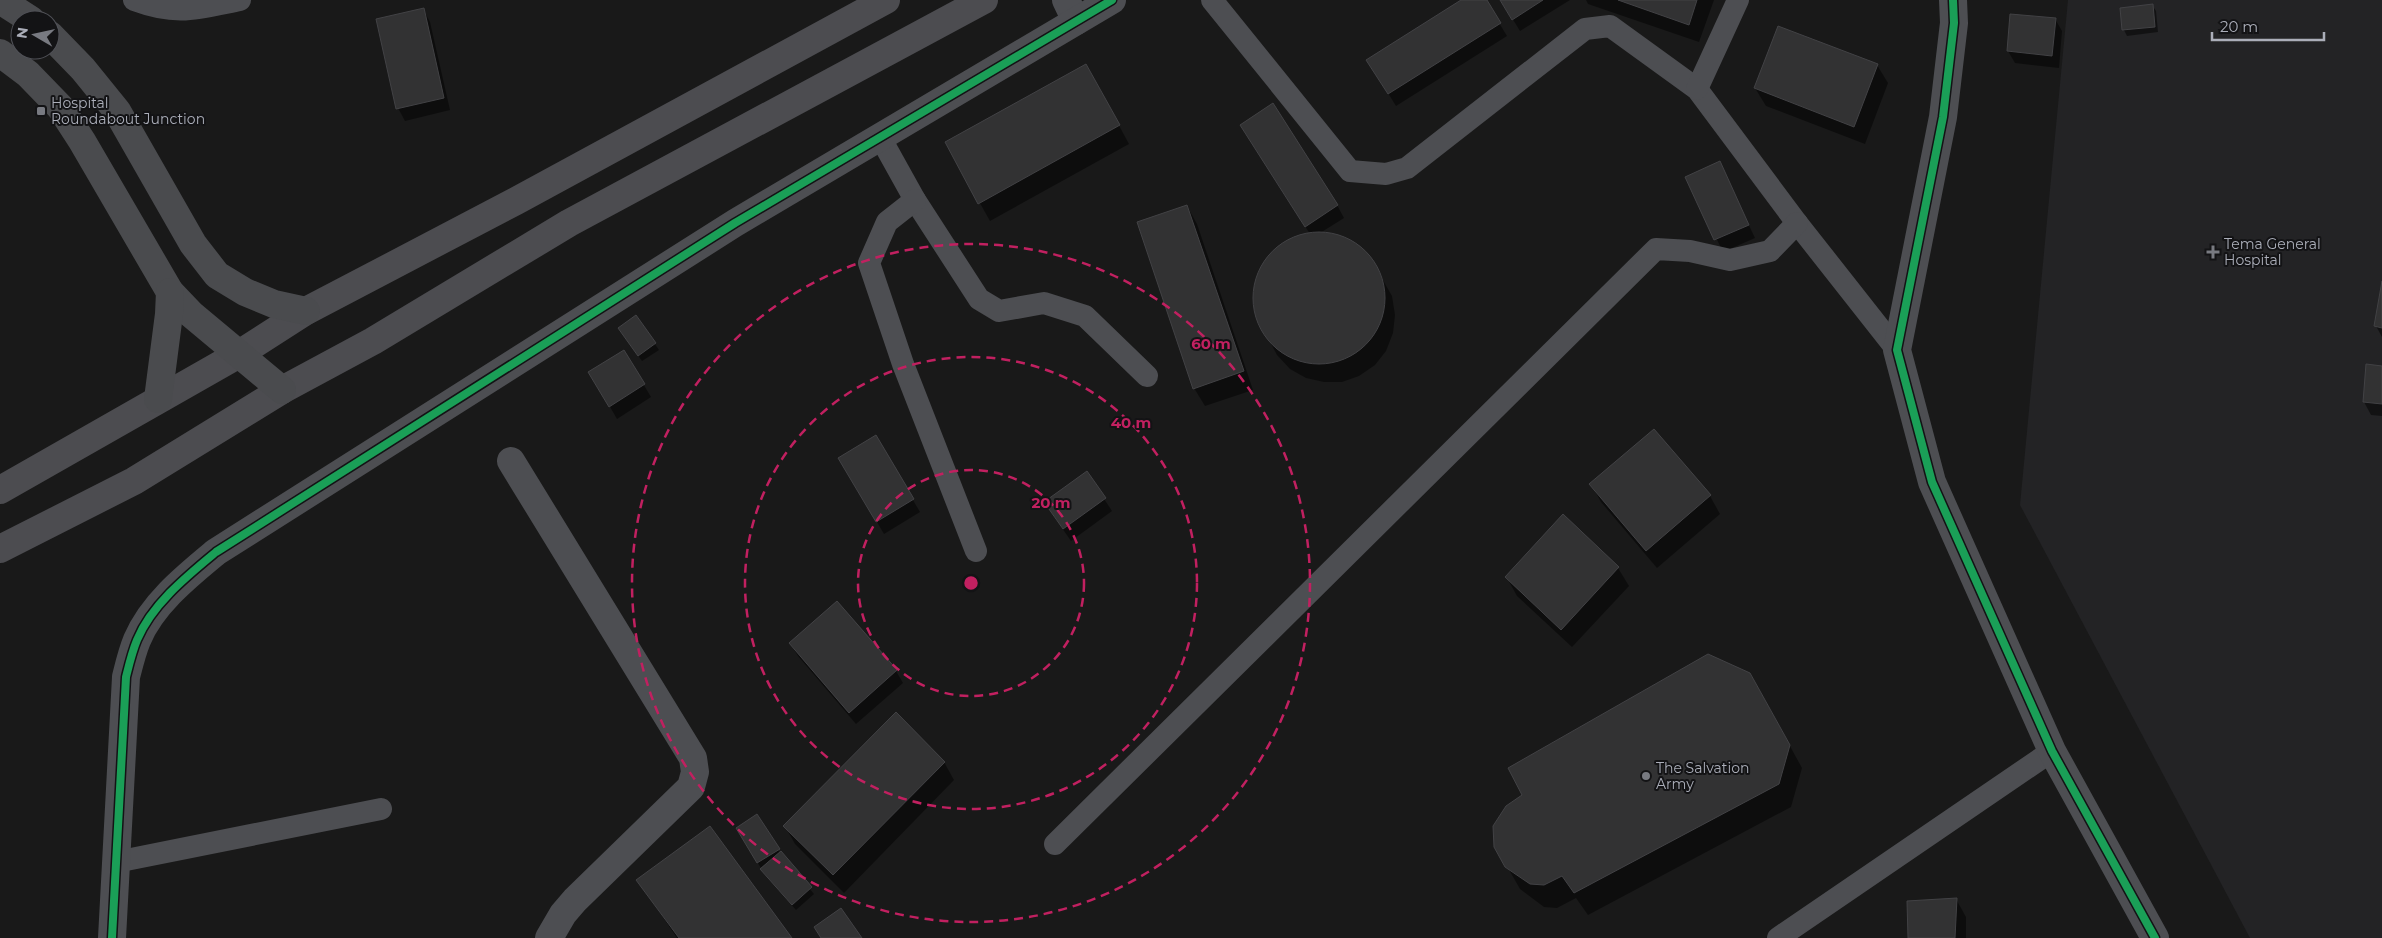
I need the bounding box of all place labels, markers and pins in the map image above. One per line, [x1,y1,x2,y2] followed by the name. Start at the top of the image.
[51,94,205,128] place label: Hospital Roundabout Junction
[35,105,47,117] marker: Hospital Roundabout Junction
[2224,235,2321,269] place label: Tema General Hospital
[2206,245,2220,259] marker: Tema General Hospital
[962,574,980,592] centre of rings
[1656,759,1750,793] place label: The Salvation Army
[1640,770,1652,782] marker: The Salvation Army

